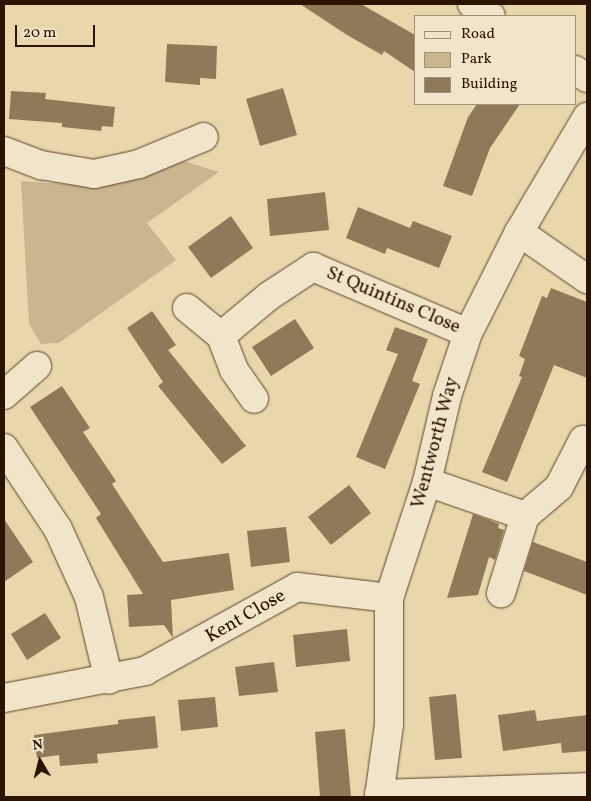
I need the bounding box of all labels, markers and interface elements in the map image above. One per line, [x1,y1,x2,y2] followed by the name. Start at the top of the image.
[18,15,98,47] scale bar
[414,15,576,105] legend
[23,23,56,44] text: 20 m
[461,24,495,45] text: Road
[461,49,492,70] text: Park
[461,74,517,95] text: Building
[322,262,464,340] street label: St Quintins Close
[407,374,465,512] street label: Wentworth Way
[202,585,290,649] street label: Kent Close
[15,736,65,786] north arrow
[31,736,44,756] text: N

